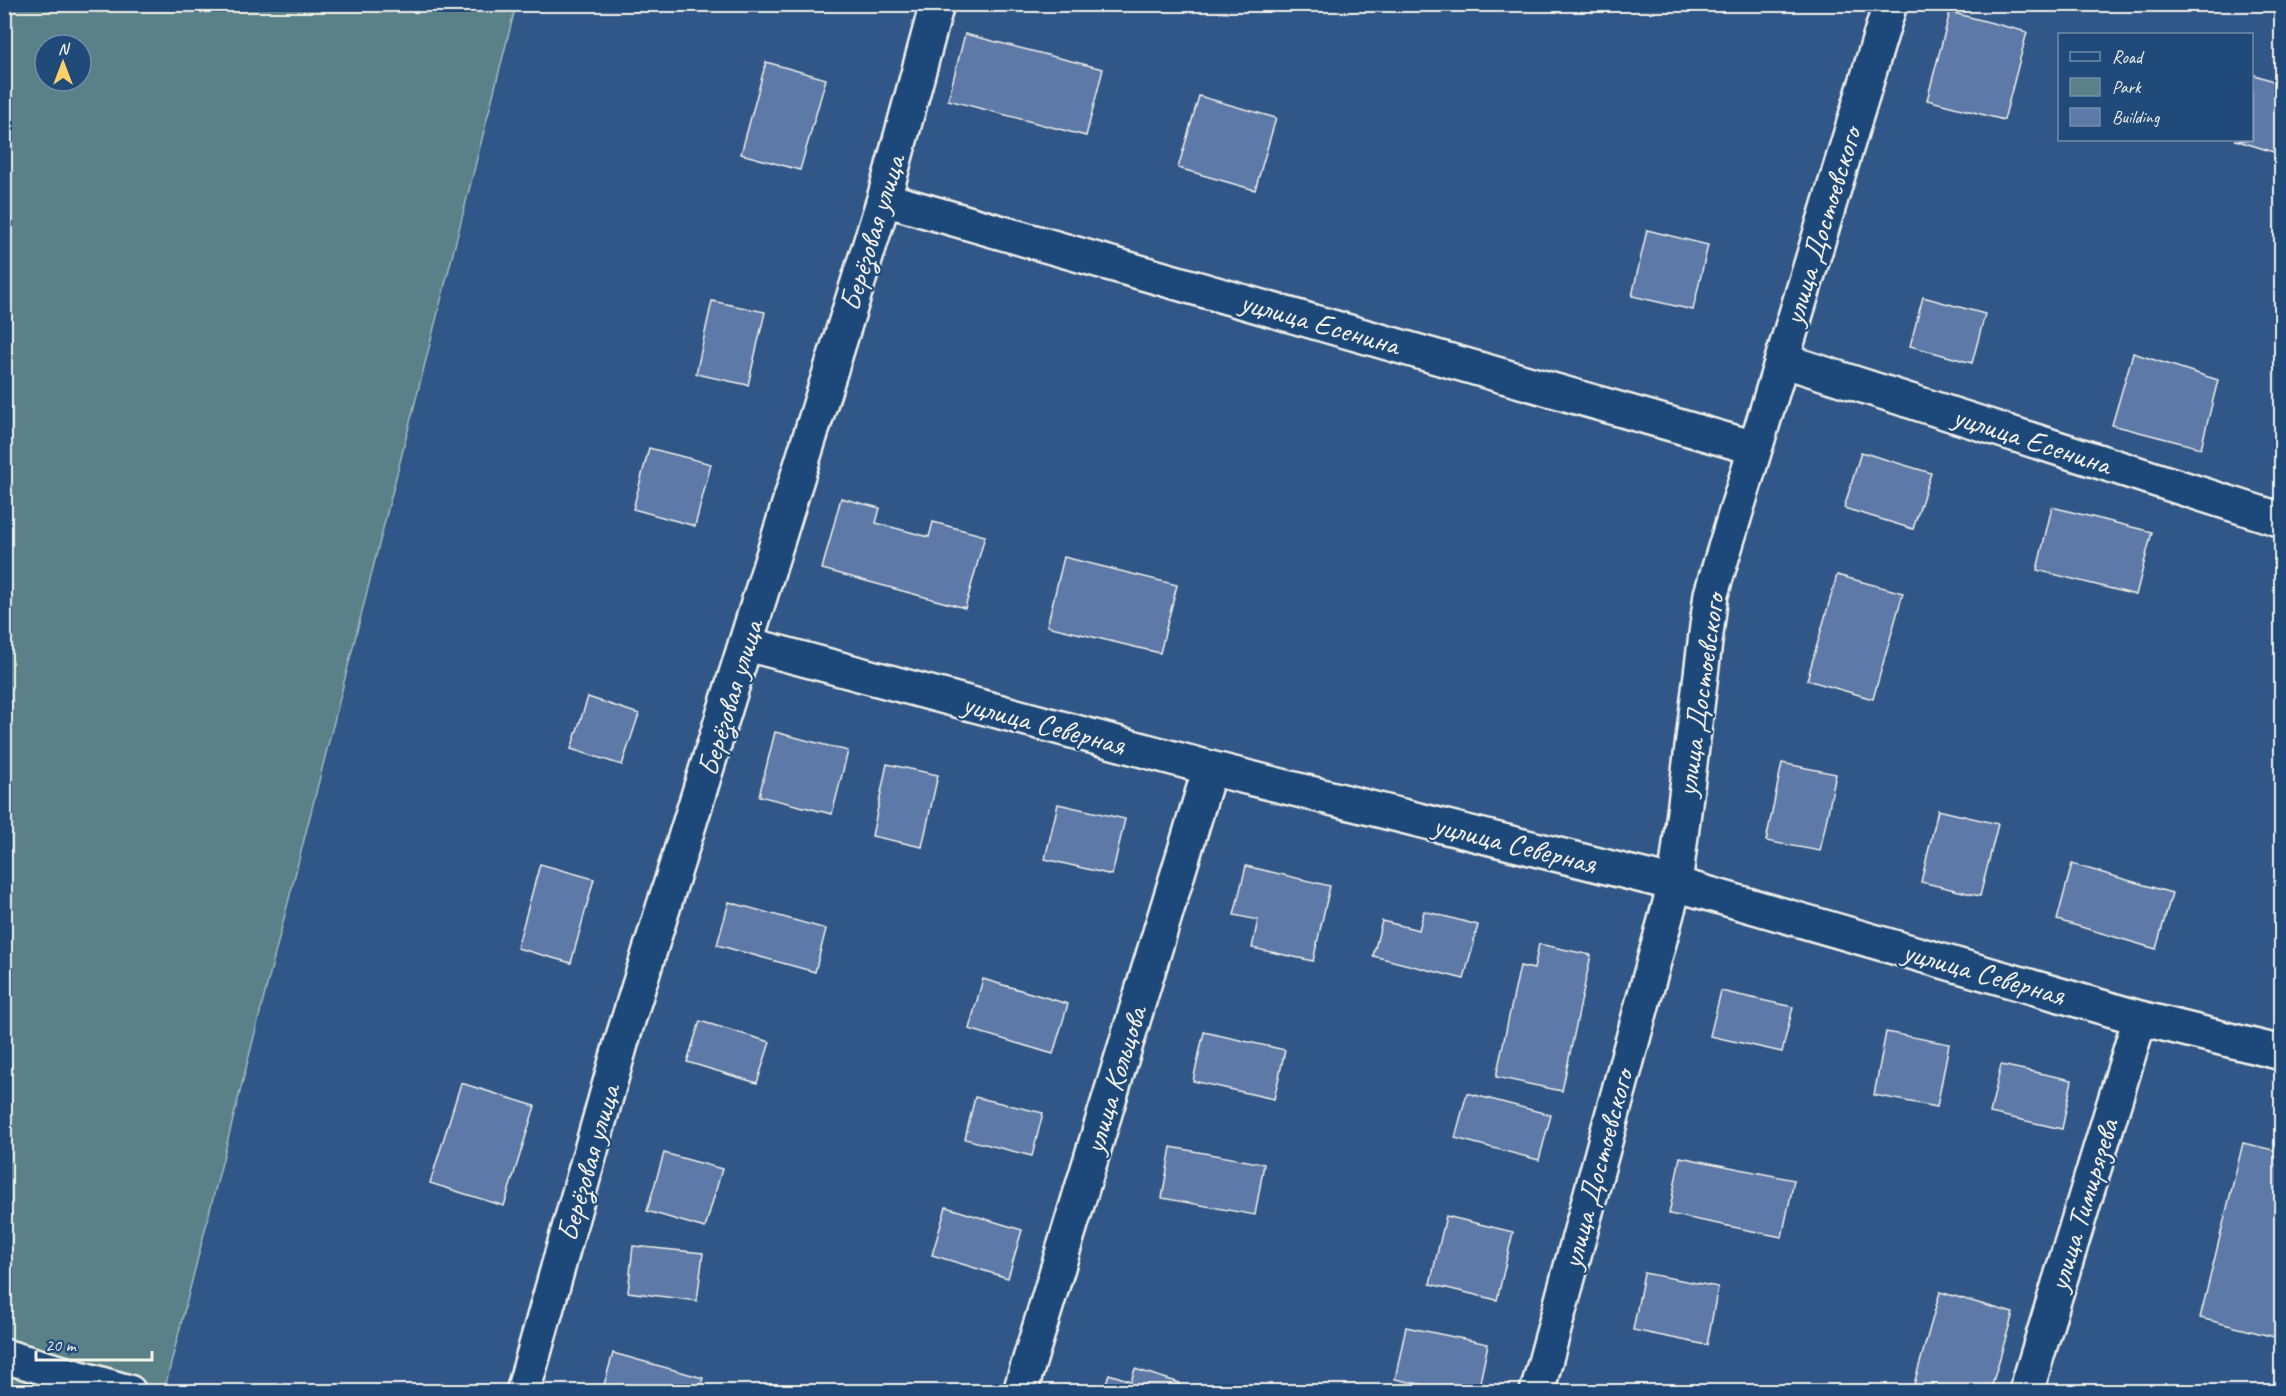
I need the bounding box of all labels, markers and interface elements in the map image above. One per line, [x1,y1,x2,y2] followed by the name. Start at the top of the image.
[33,33,93,93] north arrow
[2058,33,2253,141] legend
[58,39,71,59] text: N
[2112,46,2145,68] text: Road
[2112,76,2142,98] text: Park
[2112,106,2161,128] text: Building
[1773,119,1871,331] street label: улица Достоевского
[830,148,914,315] street label: Берёзовая улица
[1234,282,1406,365] street label: уцлица Есенина
[1947,396,2118,484] street label: уцлица Есенина
[1667,588,1734,801] street label: улица Достоевского
[688,613,772,780] street label: Берёзовая улица
[957,684,1130,764] street label: уцлица Северная
[1428,805,1601,883] street label: уцлица Северная
[1897,931,2070,1015] street label: уцлица Северная
[1074,1000,1156,1160] street label: улица Кольцова
[1552,1062,1643,1275] street label: улица Достоевского
[548,1078,629,1246] street label: Берёзовая улица
[2038,1113,2128,1297] street label: улица Тимирязева
[36,1324,152,1362] scale bar
[45,1334,78,1356] text: 20 m

